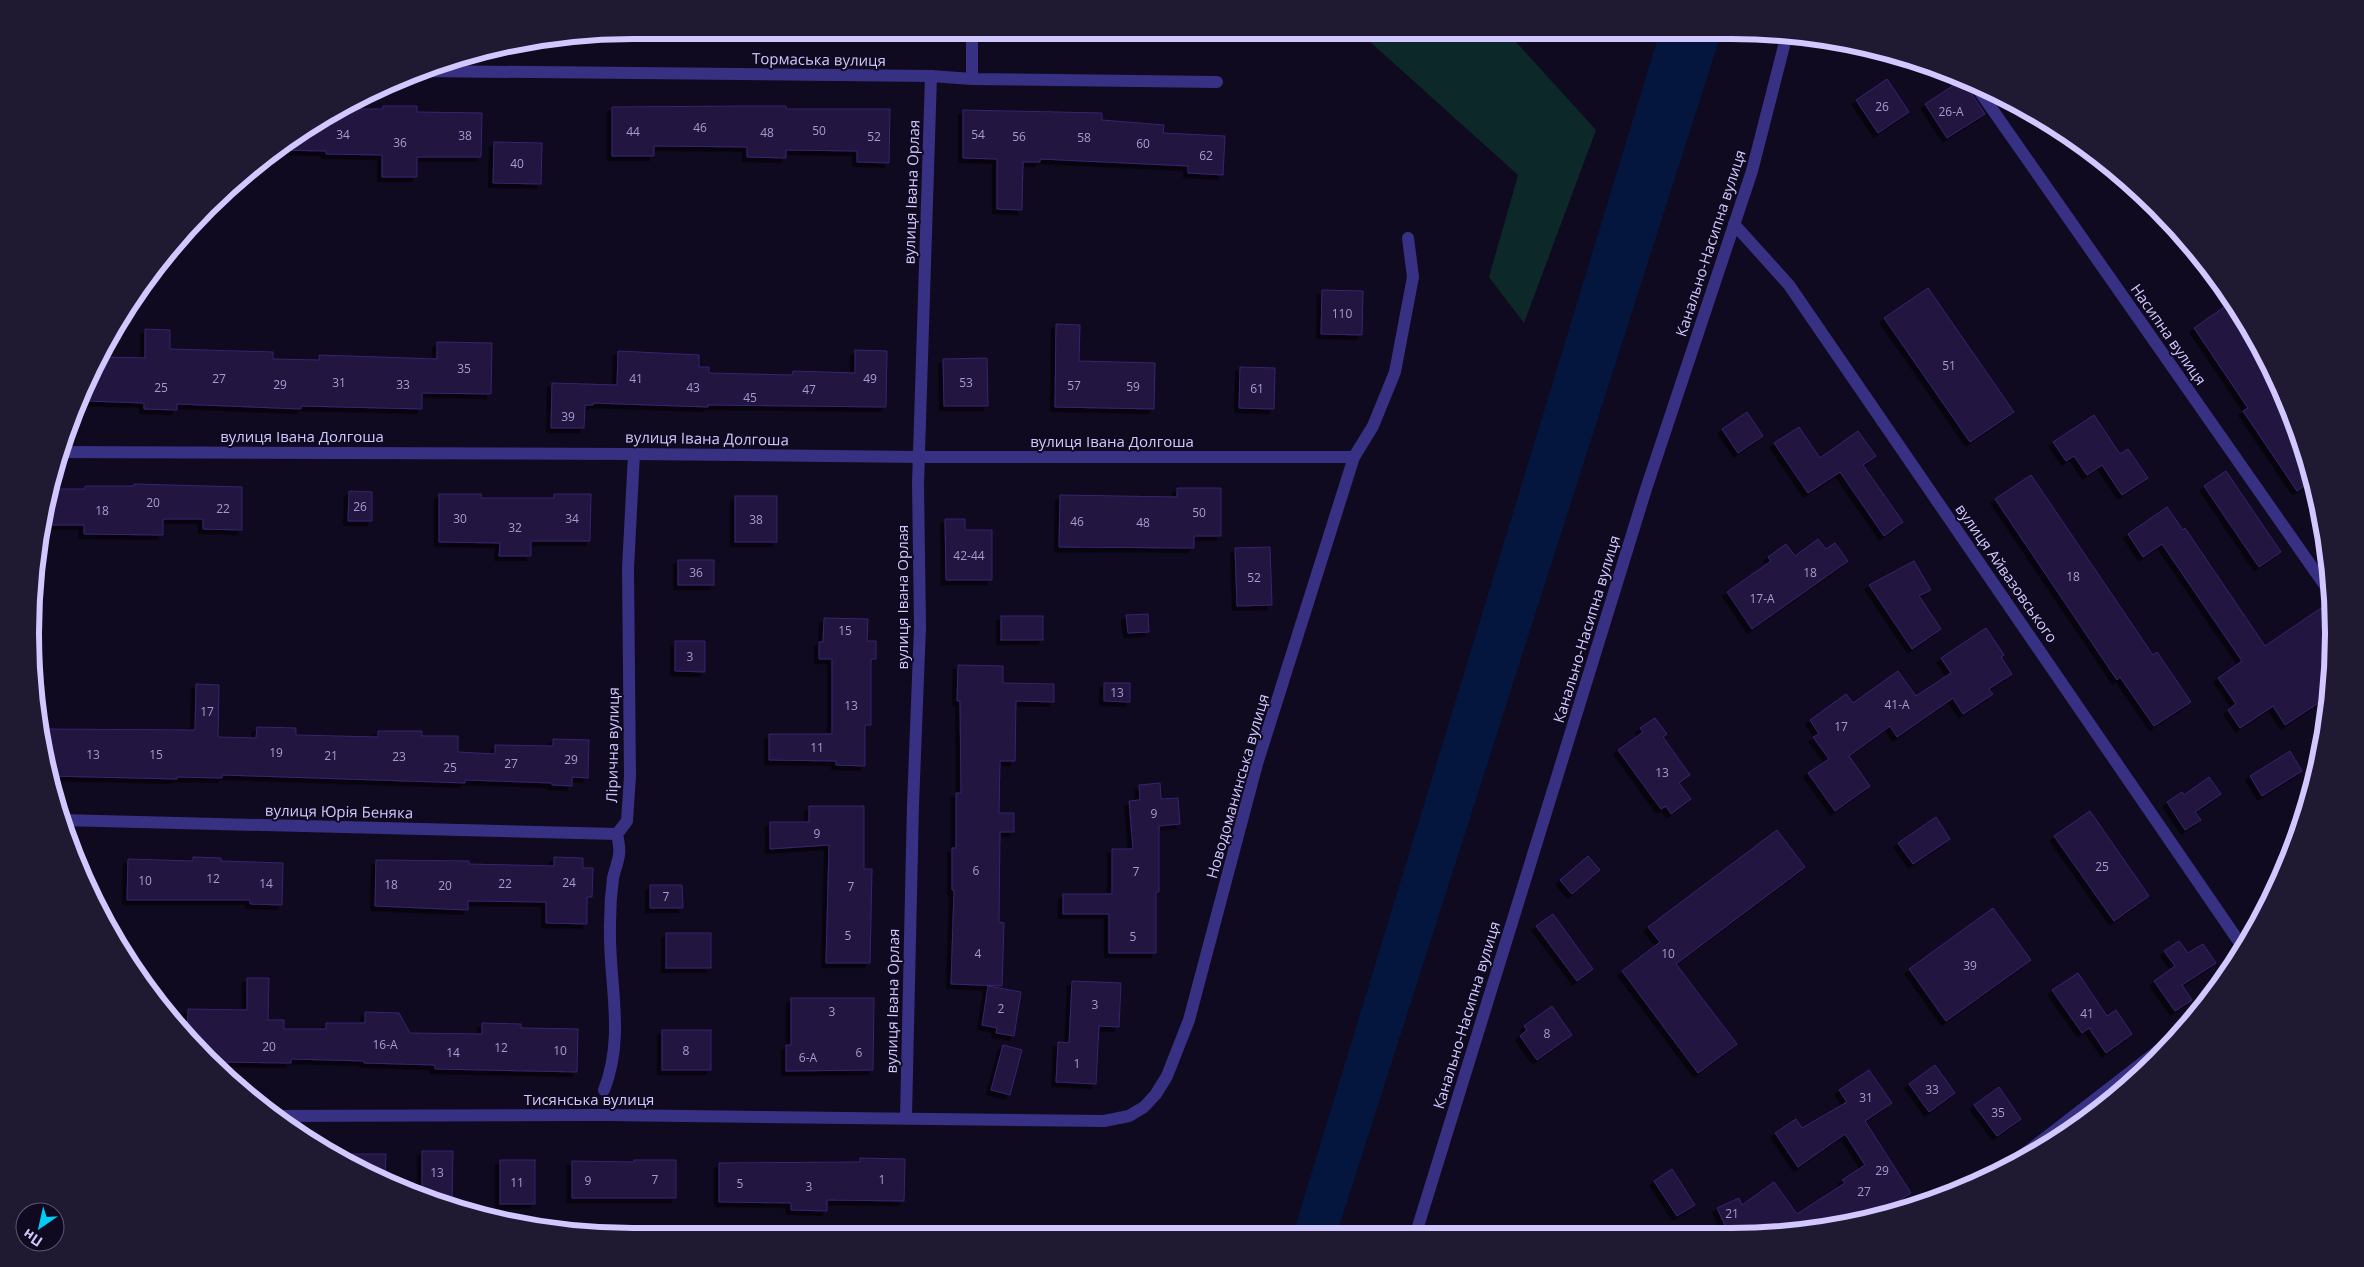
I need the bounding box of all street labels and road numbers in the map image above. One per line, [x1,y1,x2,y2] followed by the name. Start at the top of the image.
[752,48,886,70] street label: Тормаська вулиця
[898,119,924,265] street label: вулиця Івана Орлая
[1670,147,1750,339] street label: Канально-Насипна вулиця
[2127,279,2211,389] street label: Насипна вулиця
[220,426,384,446] street label: вулиця Івана Долгоша
[625,427,789,449] street label: вулиця Івана Долгоша
[1030,431,1194,451] street label: вулиця Івана Долгоша
[1951,500,2063,646] street label: вулиця Айвазовського
[892,525,912,669] street label: вулиця Івана Орлая
[1548,533,1624,725] street label: Канально-Насипна вулиця
[601,687,623,803] street label: Лірична вулиця
[1201,691,1273,881] street label: Новодоманинська вулиця
[265,800,413,822] street label: вулиця Юрія Беняка
[1428,919,1504,1111] street label: Канально-Насипна вулиця
[881,928,903,1074] street label: вулиця Івана Орлая
[524,1089,654,1109] street label: Тисянська вулиця

